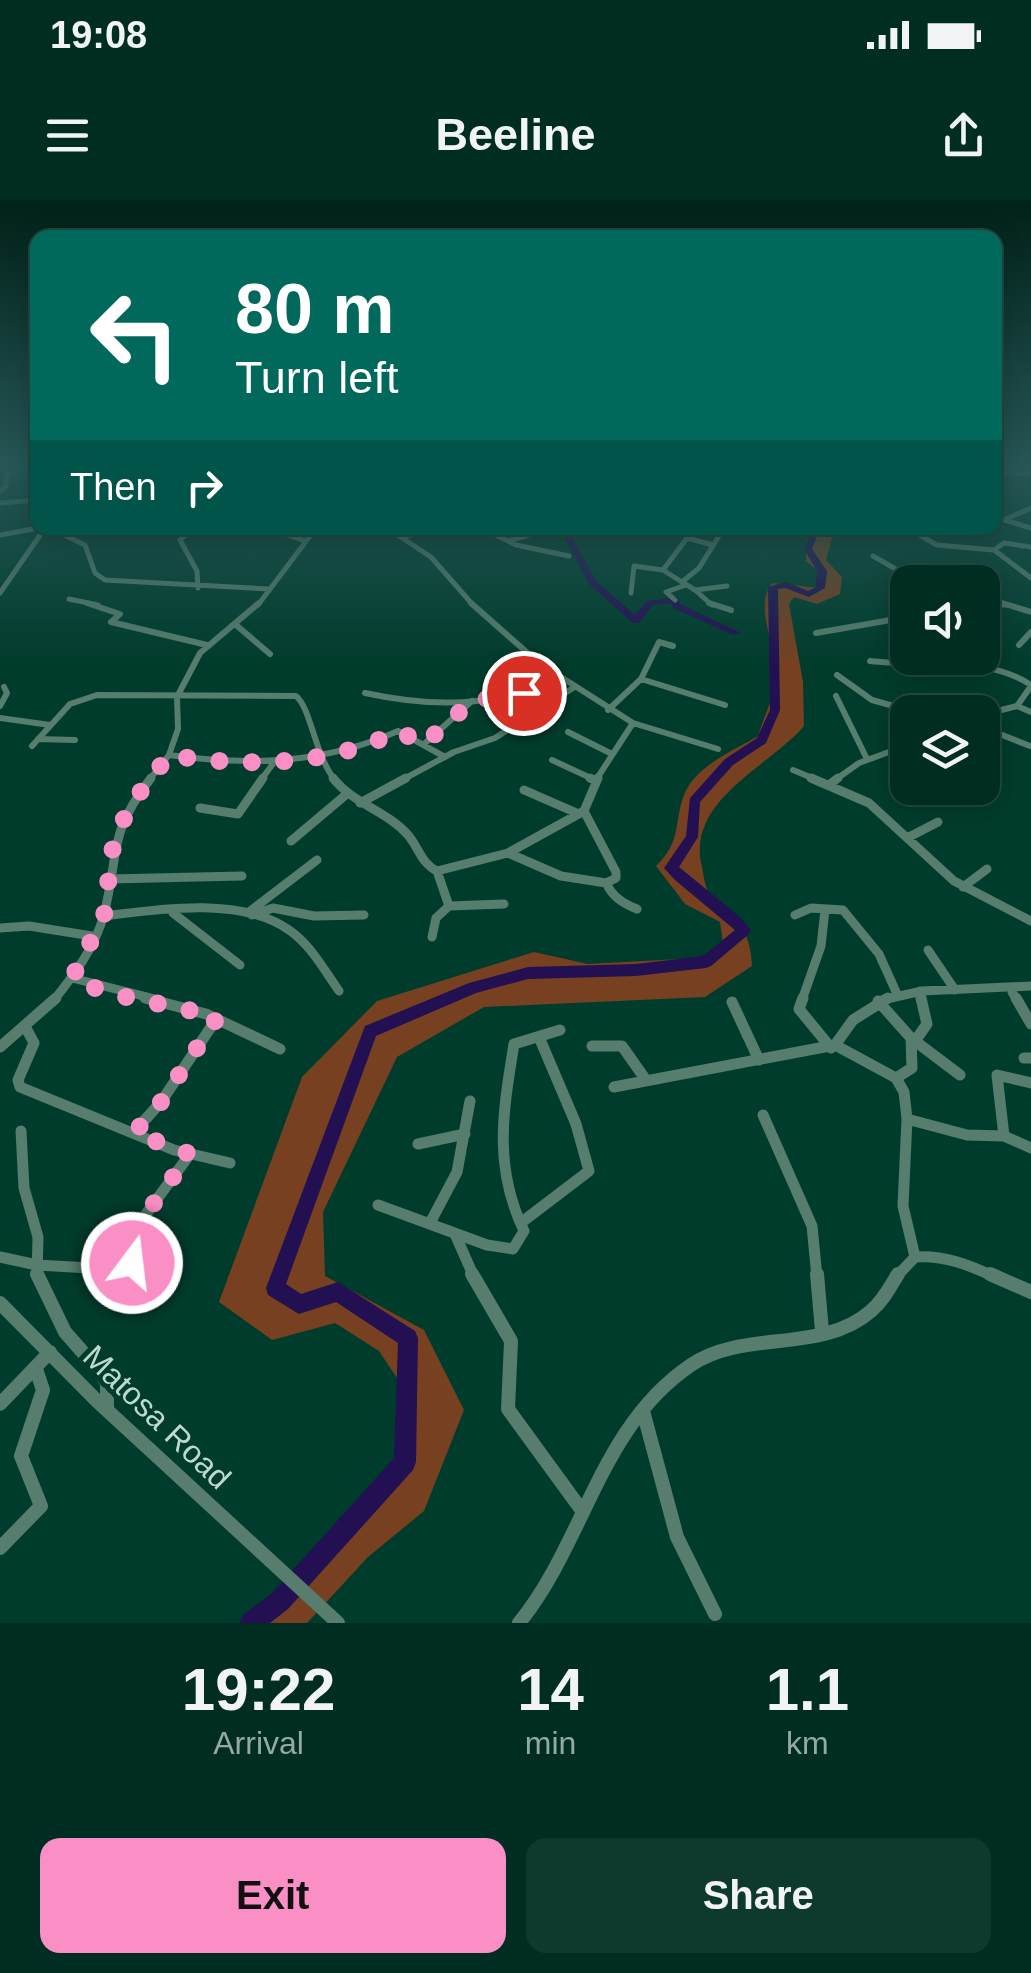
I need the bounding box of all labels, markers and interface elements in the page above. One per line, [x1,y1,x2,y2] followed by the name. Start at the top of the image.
[50,14,147,56] text: 19:08
[40,108,95,163] icon: menu
[936,108,991,163] icon: share
[435,109,596,160] text: Beeline
[70,270,200,400] icon: left
[235,270,395,348] text: 80 m
[235,352,398,403] text: Turn left
[177,460,232,515] icon: right
[70,466,157,508] text: Then
[890,565,1000,805] map controls
[890,565,1000,675] button: sound
[482,651,567,736] pin
[497,666,552,721] icon: arrive
[890,695,1000,805] button: layers
[80,1211,184,1315] position arrow
[76,1338,238,1496] street label: Matosa Road
[182,1656,335,1723] text: 19:22
[517,1656,584,1723] text: 14
[766,1656,849,1723] text: 1.1
[213,1725,304,1761] text: Arrival
[525,1725,576,1761] text: min
[786,1725,829,1761] text: km
[40,1838,506,1953] button: Exit
[526,1838,991,1953] button: Share

